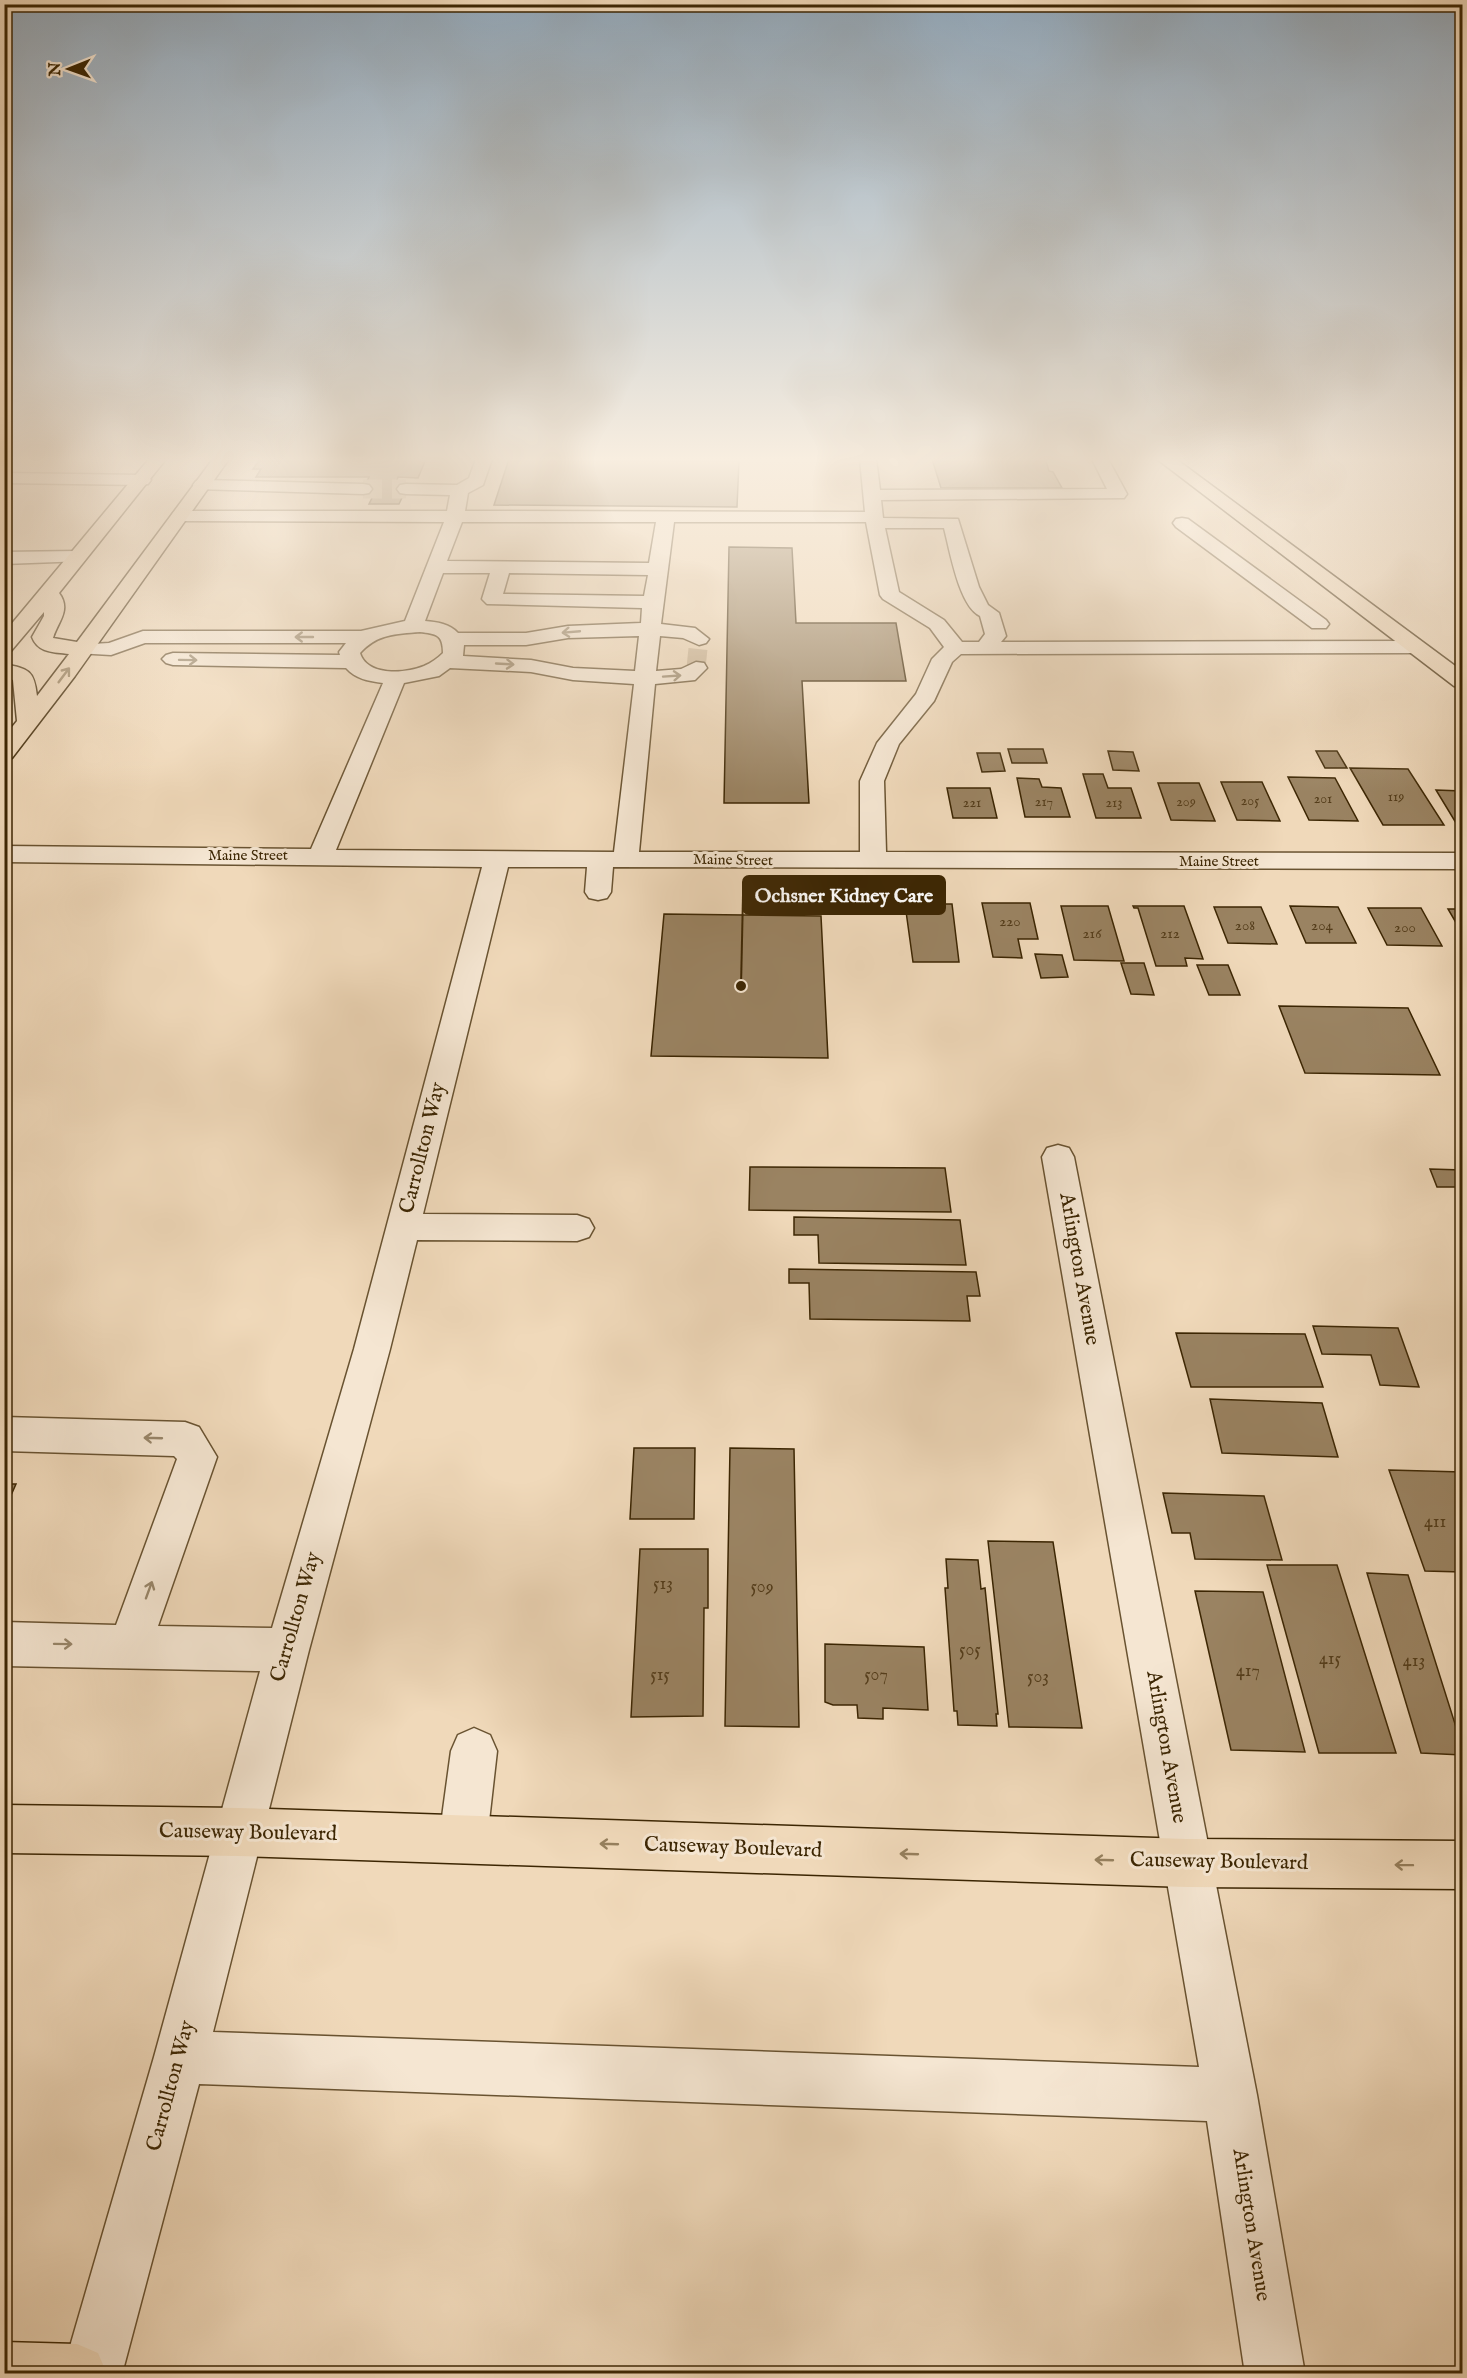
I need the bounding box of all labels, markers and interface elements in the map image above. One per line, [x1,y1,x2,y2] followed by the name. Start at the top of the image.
[39,39,99,99] north arrow
[46,62,66,77] text: N
[562,627,582,638] one-way arrow
[295,631,315,643] one-way arrow
[177,654,197,666] one-way arrow
[495,659,515,670] one-way arrow
[58,667,70,683] one-way arrow
[662,670,682,681] one-way arrow
[1388,788,1404,806] house number: 119
[1314,790,1332,808] house number: 201
[1241,792,1259,810] house number: 205
[1035,793,1053,811] house number: 217
[1176,793,1196,811] house number: 209
[963,794,981,812] house number: 221
[1105,794,1123,812] house number: 213
[208,846,288,865] street label: Maine Street
[693,850,773,870] street label: Maine Street
[1179,852,1259,871] street label: Maine Street
[743,876,945,914] callout: Ochsner Kidney Care
[755,884,934,909] text: Ochsner Kidney Care
[999,912,1021,931] house number: 220
[1235,916,1255,935] house number: 208
[1311,916,1334,935] house number: 204
[1394,918,1416,937] house number: 200
[1083,924,1102,943] house number: 216
[1160,924,1180,943] house number: 212
[394,1079,453,1216] street label: Carrollton Way
[1052,1190,1106,1348] street label: Arlington Avenue
[144,1432,164,1443] one-way arrow
[1424,1511,1446,1534] house number: 411
[265,1548,328,1685] street label: Carrollton Way
[653,1573,673,1596] house number: 513
[750,1576,774,1599] house number: 509
[145,1581,156,1600] one-way arrow
[52,1638,72,1650] one-way arrow
[959,1639,981,1662] house number: 505
[1319,1648,1341,1671] house number: 415
[1403,1650,1425,1673] house number: 413
[1236,1660,1260,1683] house number: 417
[650,1664,670,1687] house number: 515
[864,1664,888,1687] house number: 507
[1027,1666,1049,1689] house number: 503
[1139,1668,1193,1826] street label: Arlington Avenue
[159,1818,338,1848] street label: Causeway Boulevard
[644,1831,823,1865] street label: Causeway Boulevard
[600,1838,620,1849] one-way arrow
[1130,1847,1309,1877] street label: Causeway Boulevard
[900,1848,920,1859] one-way arrow
[1095,1854,1115,1866] one-way arrow
[1395,1859,1415,1871] one-way arrow
[141,2017,202,2154] street label: Carrollton Way
[1225,2146,1276,2304] street label: Arlington Avenue

